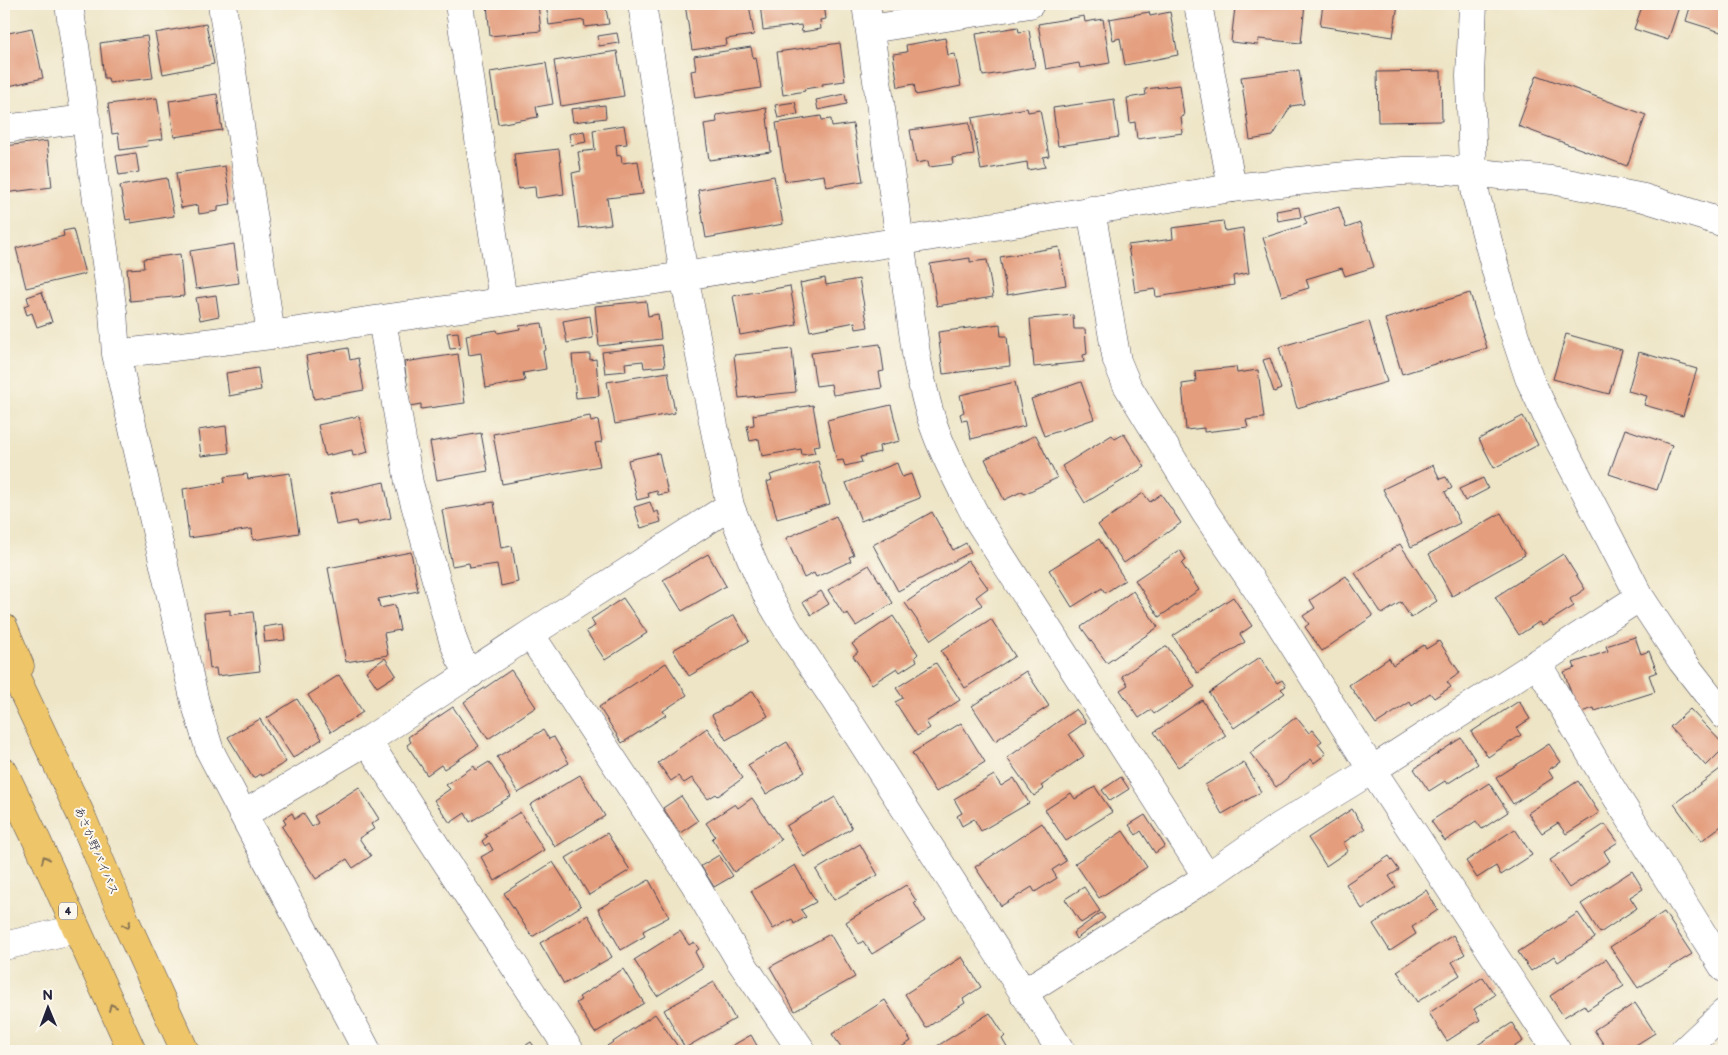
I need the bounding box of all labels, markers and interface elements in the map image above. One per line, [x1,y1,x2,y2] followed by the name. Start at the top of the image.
[71,804,121,898] street label: あさか野バイパス
[41,855,52,864] one-way arrow
[59,902,77,919] road number: 4
[121,920,131,929] one-way arrow
[22,982,72,1032] north arrow
[42,987,53,1004] text: N
[107,1003,118,1012] one-way arrow

